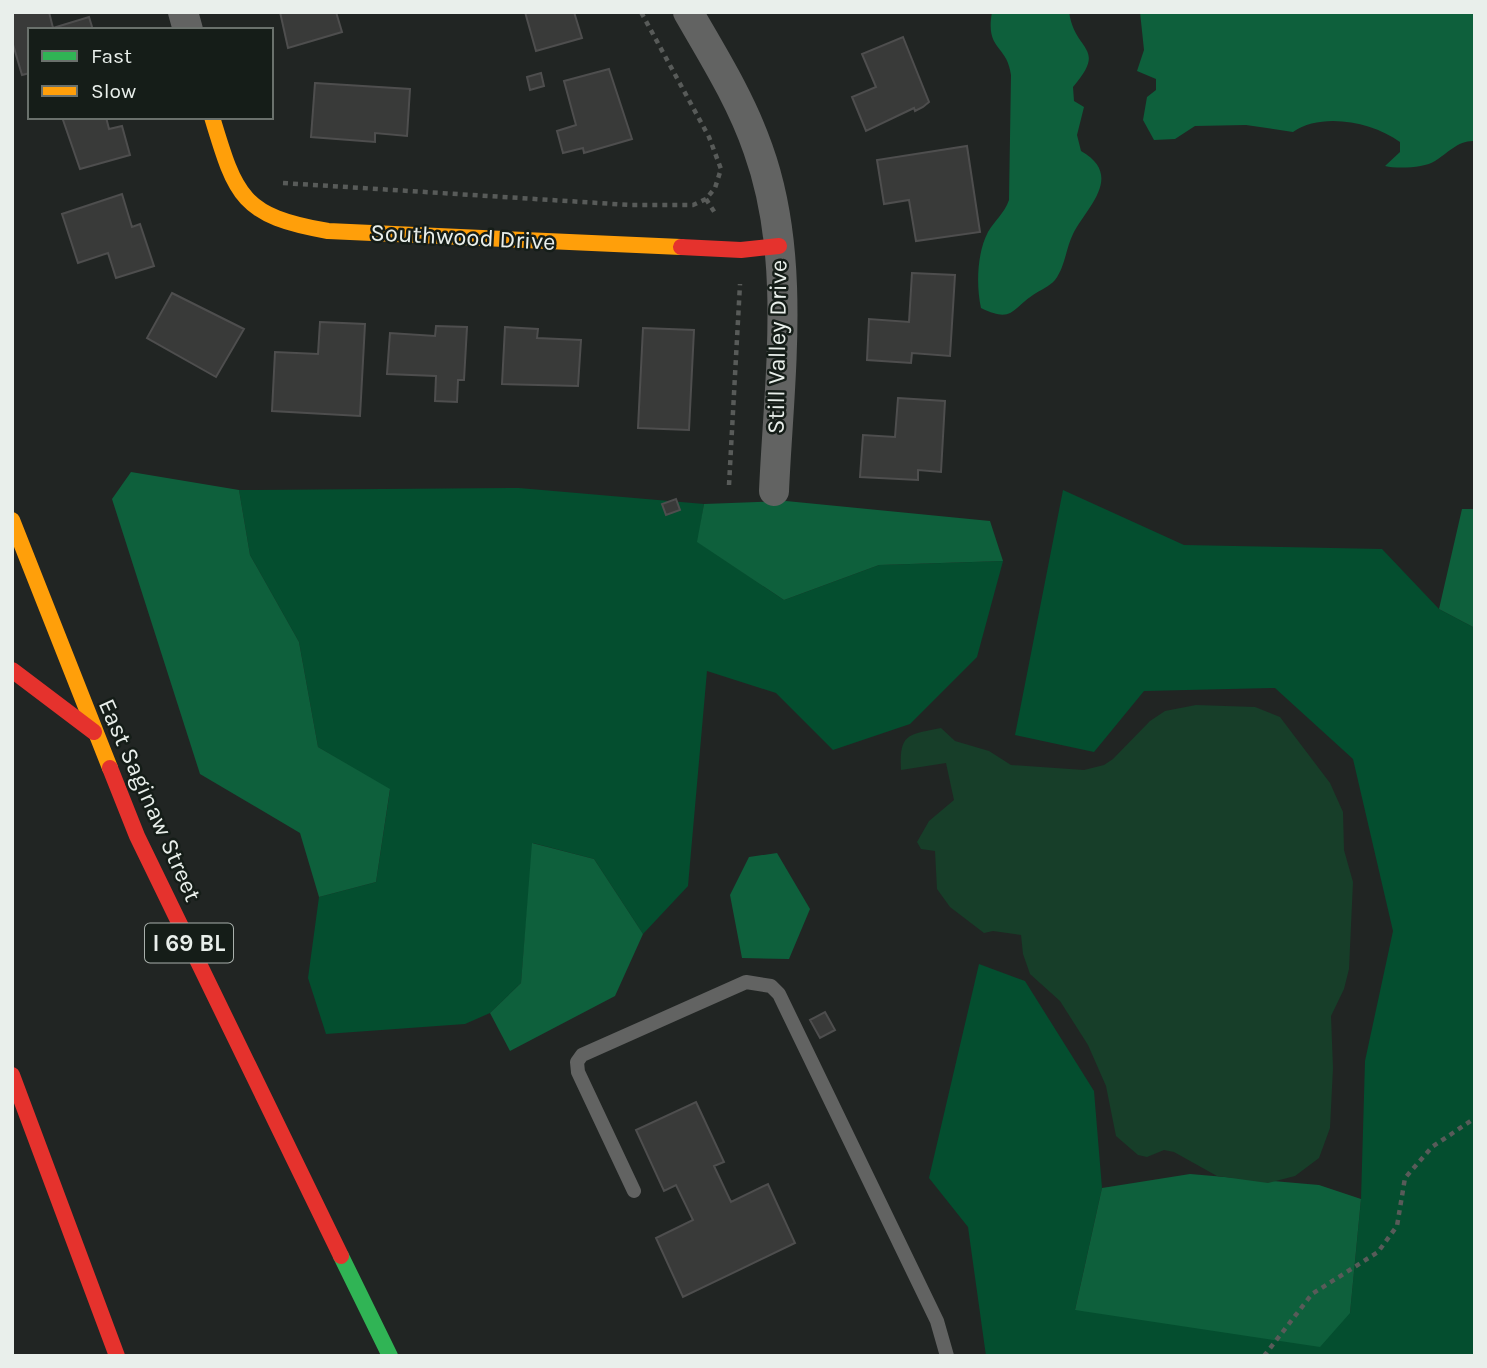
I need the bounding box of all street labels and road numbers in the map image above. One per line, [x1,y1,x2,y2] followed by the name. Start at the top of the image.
[370,218,556,256] street label: Southwood Drive
[761,260,793,434] street label: Still Valley Drive
[93,694,207,906] street label: East Saginaw Street
[145,924,233,962] road number: I 69 BL

